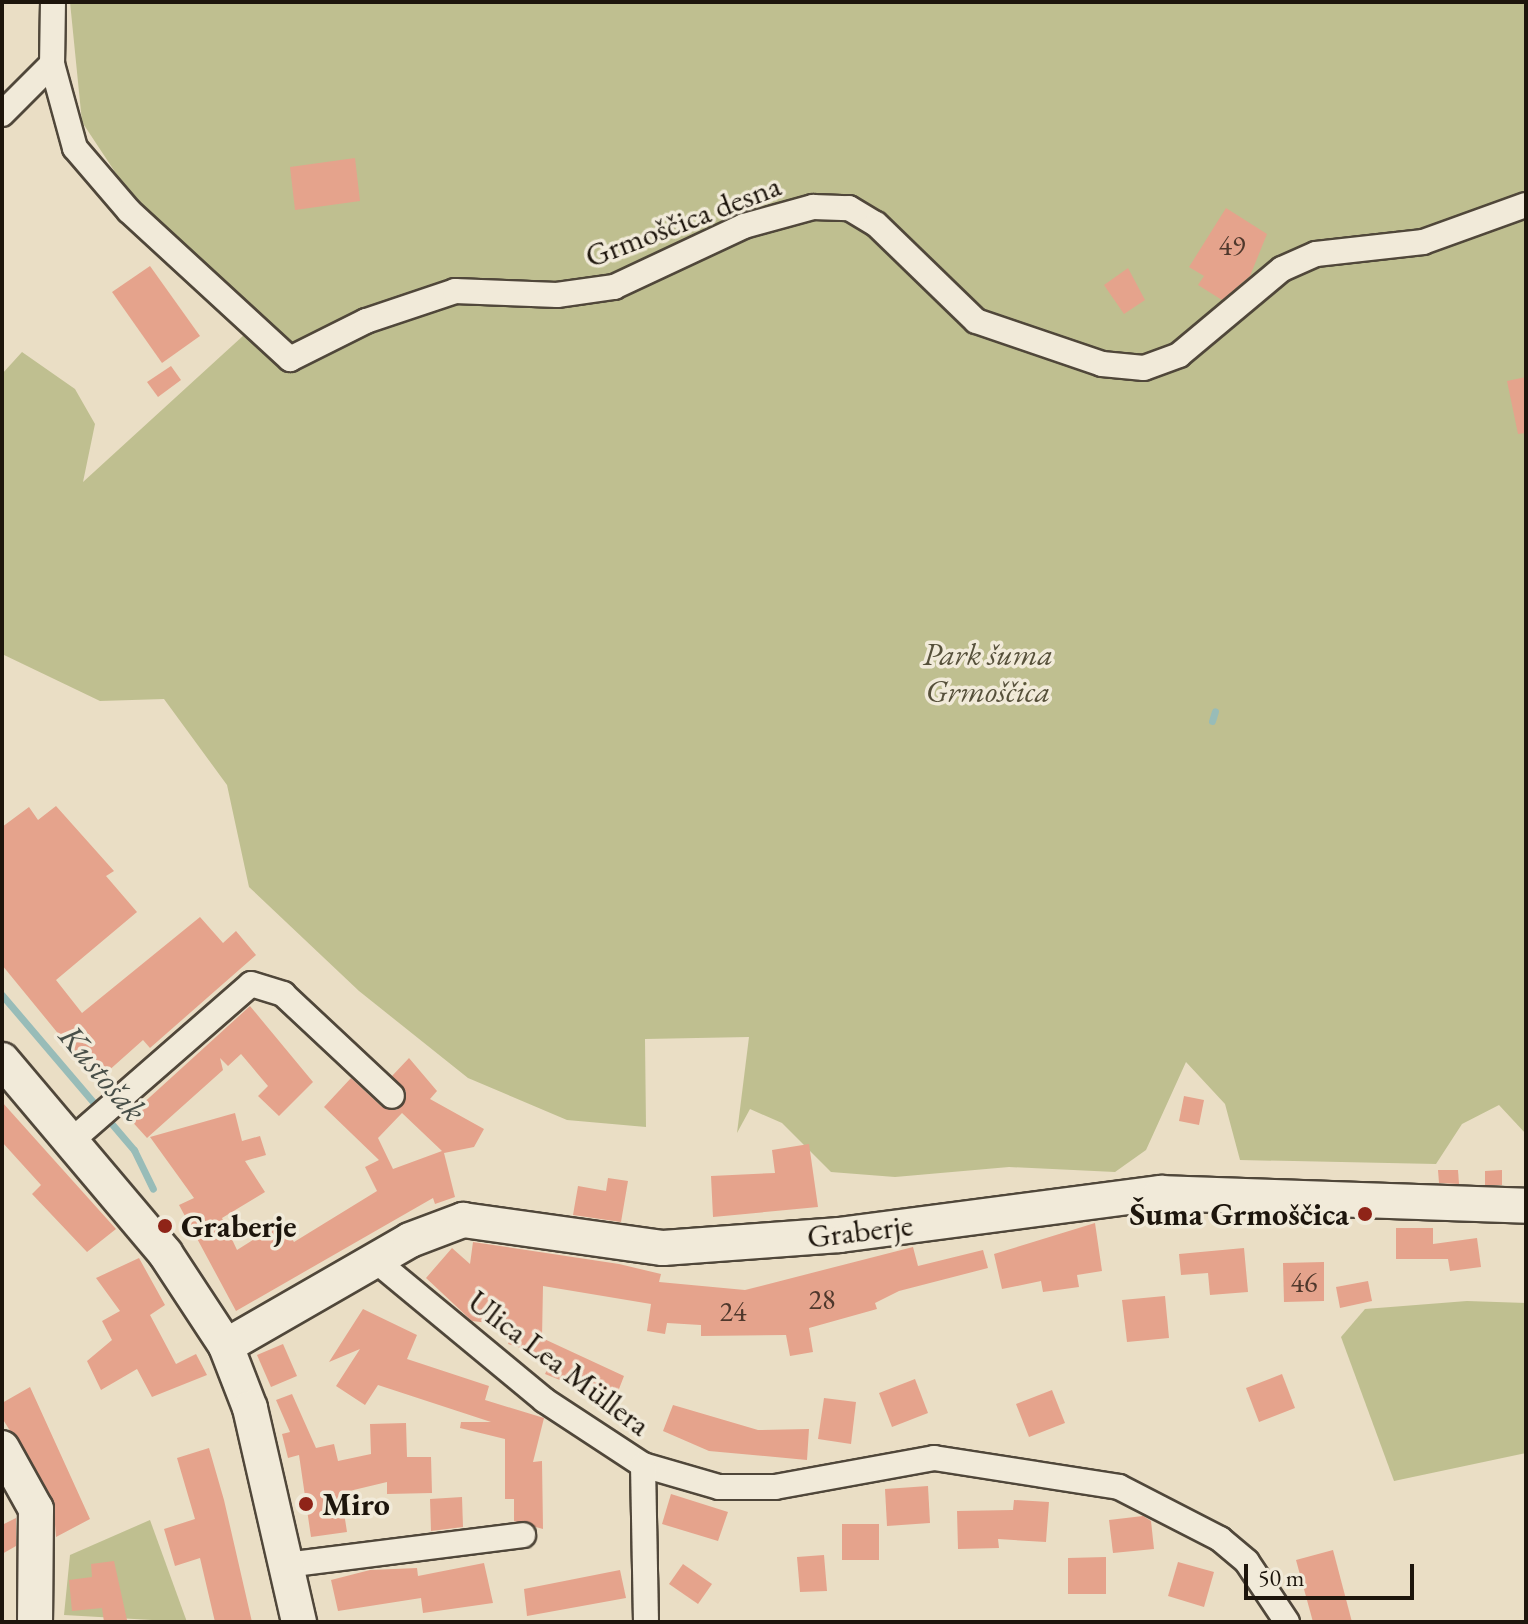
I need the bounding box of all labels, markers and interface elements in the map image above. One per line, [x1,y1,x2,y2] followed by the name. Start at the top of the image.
[580,166,786,276] street label: Grmoščica desna
[1219,228,1245,262] house number: 49
[923,636,1053,711] park label: Park šuma Grmoščica
[51,1016,155,1130] water label: Kustošak
[1130,1195,1349,1233] place label: Šuma Grmoščica
[805,1205,915,1257] street label: Graberje
[1356,1205,1374,1223] marker: Šuma Grmoščica
[181,1207,297,1245] place label: Graberje
[156,1217,174,1235] marker: Graberje
[1291,1265,1317,1299] house number: 46
[460,1282,658,1444] street label: Ulica Lea Müllera
[809,1282,835,1316] house number: 28
[720,1294,746,1328] house number: 24
[322,1485,390,1523] place label: Miro
[297,1495,315,1513] marker: Miro
[1248,1548,1418,1598] scale bar
[1258,1562,1305,1593] text: 50 m

